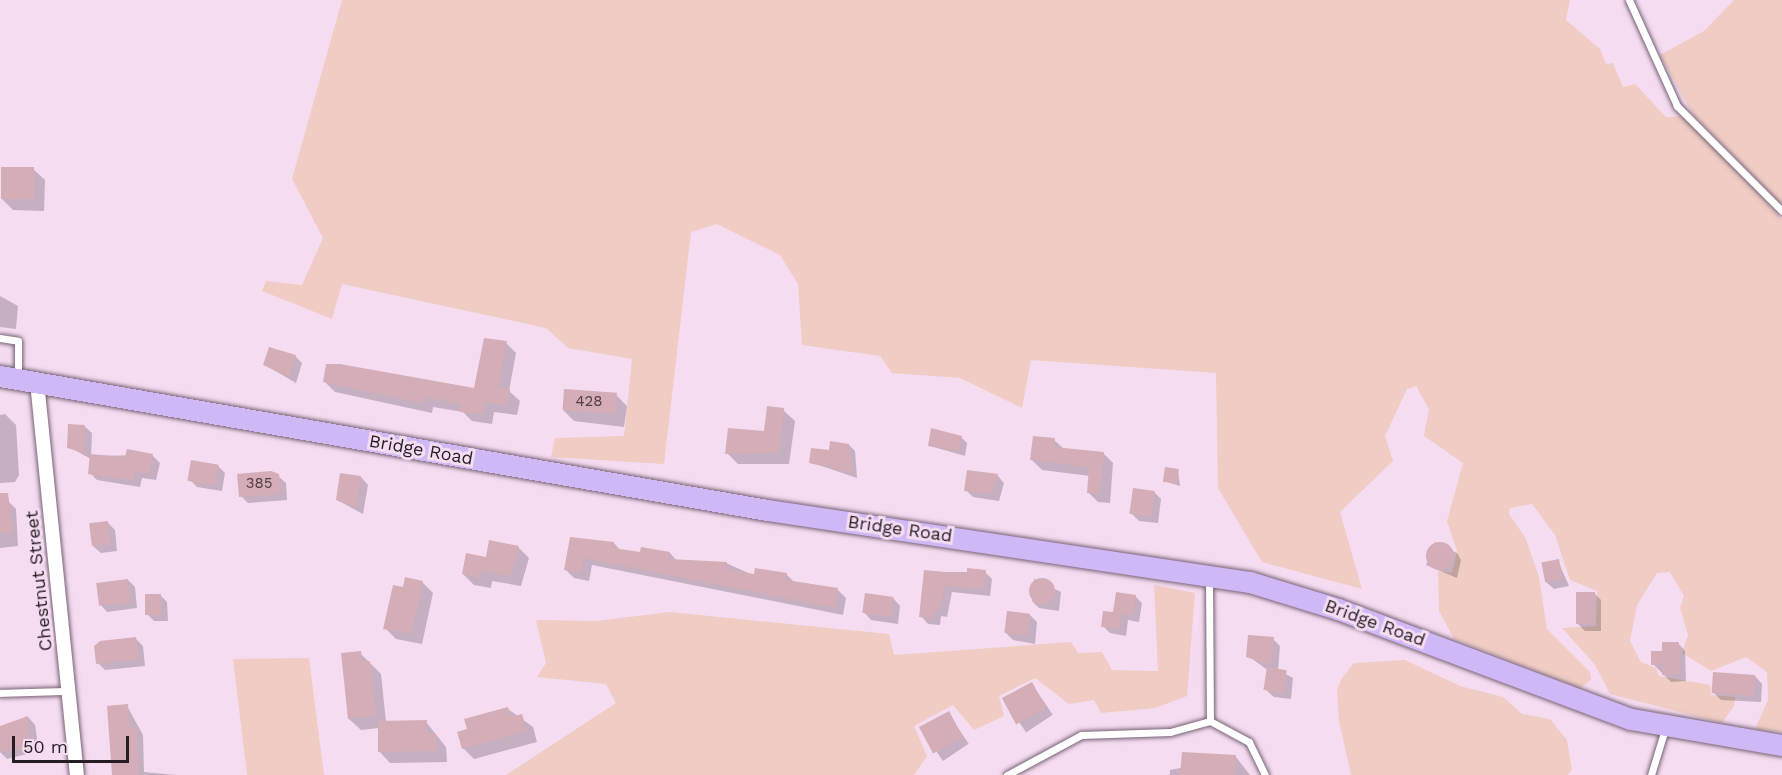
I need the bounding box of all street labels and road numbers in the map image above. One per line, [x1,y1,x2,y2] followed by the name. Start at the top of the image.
[367,430,475,470] street label: Bridge Road
[21,510,57,652] street label: Chestnut Street
[846,511,954,547] street label: Bridge Road
[1322,595,1428,651] street label: Bridge Road

